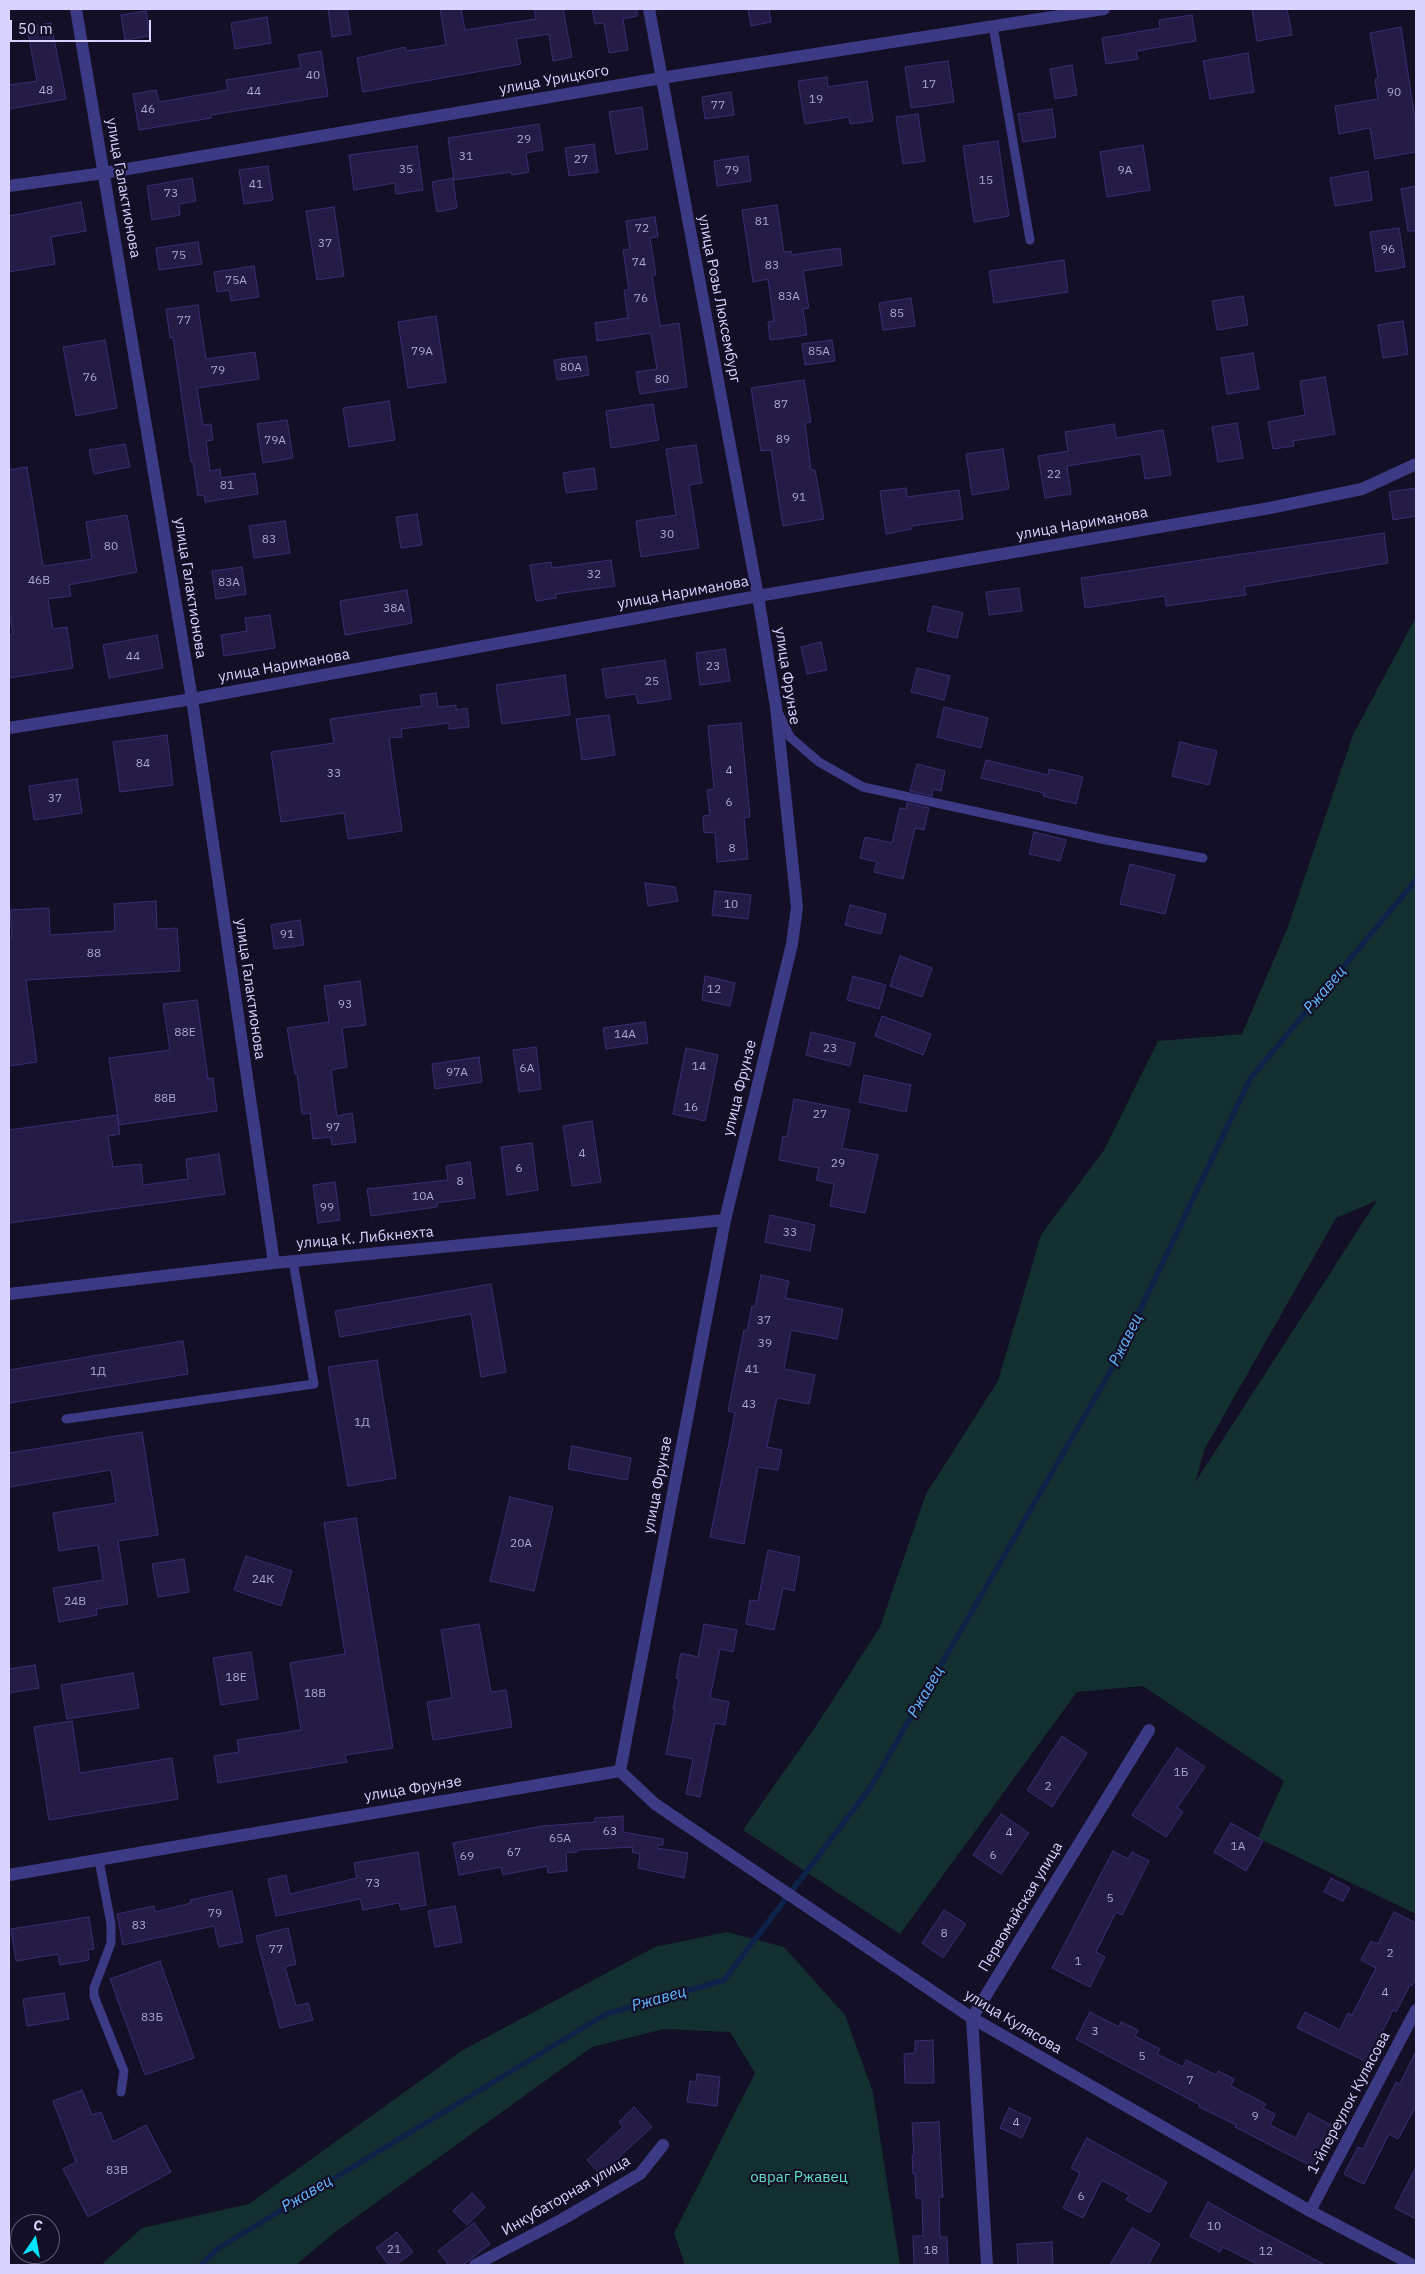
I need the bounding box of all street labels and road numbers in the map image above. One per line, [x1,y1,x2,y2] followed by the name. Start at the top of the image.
[498,61,610,99] street label: улица Урицкого
[102,117,144,259] street label: улица Галактионова
[694,213,744,385] street label: улица Розы Люксембург
[1015,504,1149,544] street label: улица Нариманова
[170,516,210,660] street label: улица Галактионова
[616,573,750,613] street label: улица Нариманова
[770,626,804,726] street label: улица Фрунзе
[217,646,351,686] street label: улица Нариманова
[231,917,269,1061] street label: улица Галактионова
[719,1038,761,1138] street label: улица Фрунзе
[296,1223,434,1253] street label: улица К. Либкнехта
[640,1435,676,1535] street label: улица Фрунзе
[363,1772,463,1806] street label: улица Фрунзе
[975,1839,1067,1975] street label: Первомайская улица
[961,1986,1065,2058] street label: улица Кулясова
[1304,2029,1394,2177] street label: 1-йпереулок Кулясова
[499,2152,633,2240] street label: Инкубаторная улица

